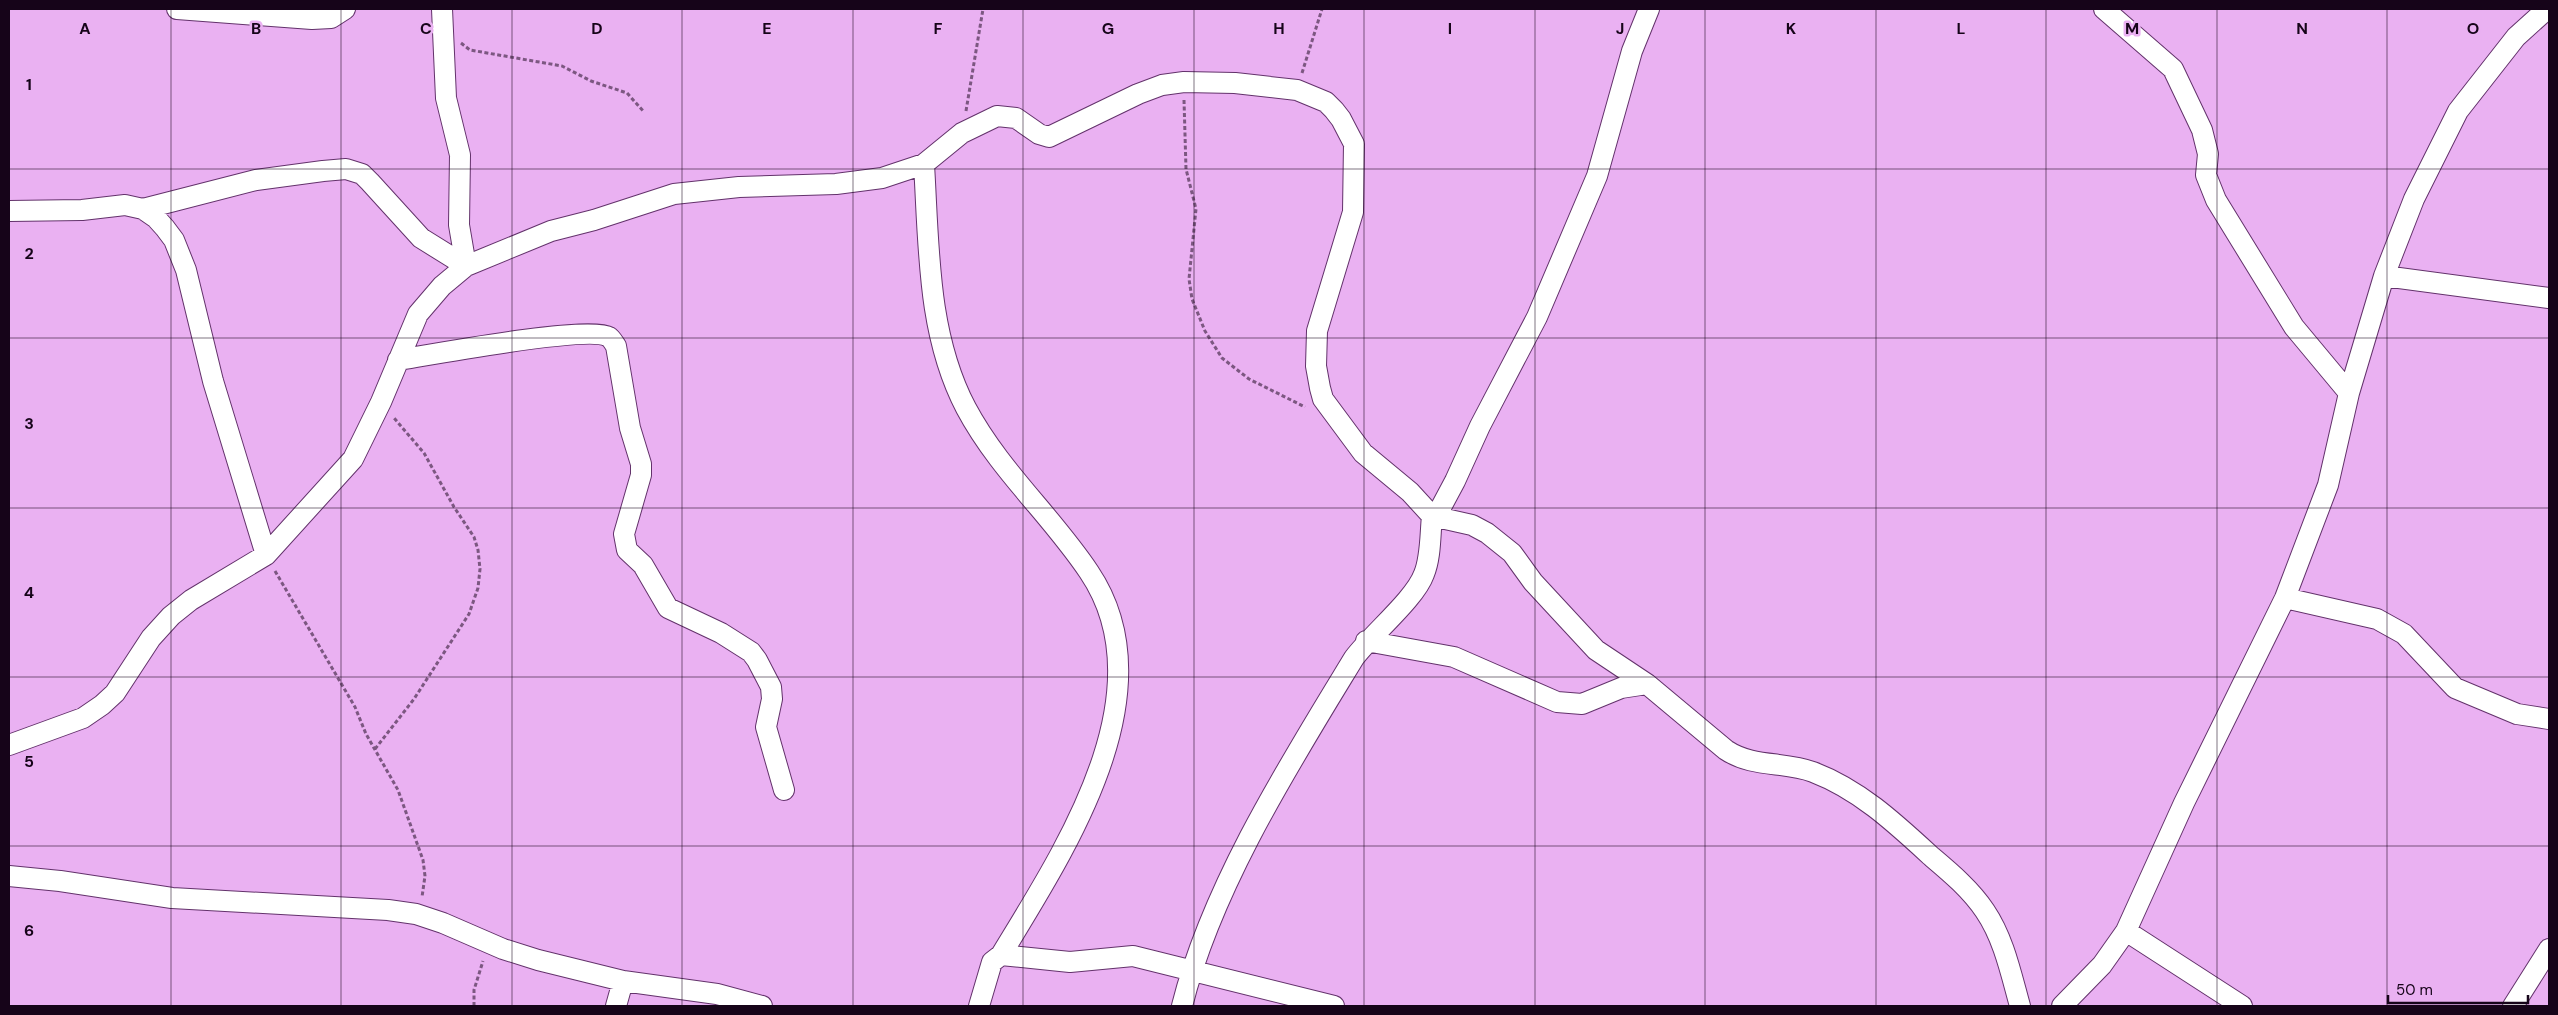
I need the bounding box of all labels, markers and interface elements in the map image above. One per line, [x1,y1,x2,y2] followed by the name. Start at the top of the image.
[79,18,91,39] text: A
[251,18,261,39] text: B
[420,18,432,39] text: C
[591,18,603,39] text: D
[762,18,772,39] text: E
[934,18,943,39] text: F
[1102,18,1114,39] text: G
[1273,18,1285,39] text: H
[1448,18,1452,39] text: I
[1616,18,1624,39] text: J
[1786,18,1797,39] text: K
[1957,18,1966,39] text: L
[2125,18,2139,39] text: M
[2296,18,2308,39] text: N
[2467,18,2479,39] text: O
[26,74,32,95] text: 1
[24,243,34,264] text: 2
[24,413,34,434] text: 3
[24,582,34,603] text: 4
[24,751,34,772] text: 5
[24,920,34,941] text: 6
[2388,972,2528,1004] scale bar
[2396,980,2433,1000] text: 50 m

